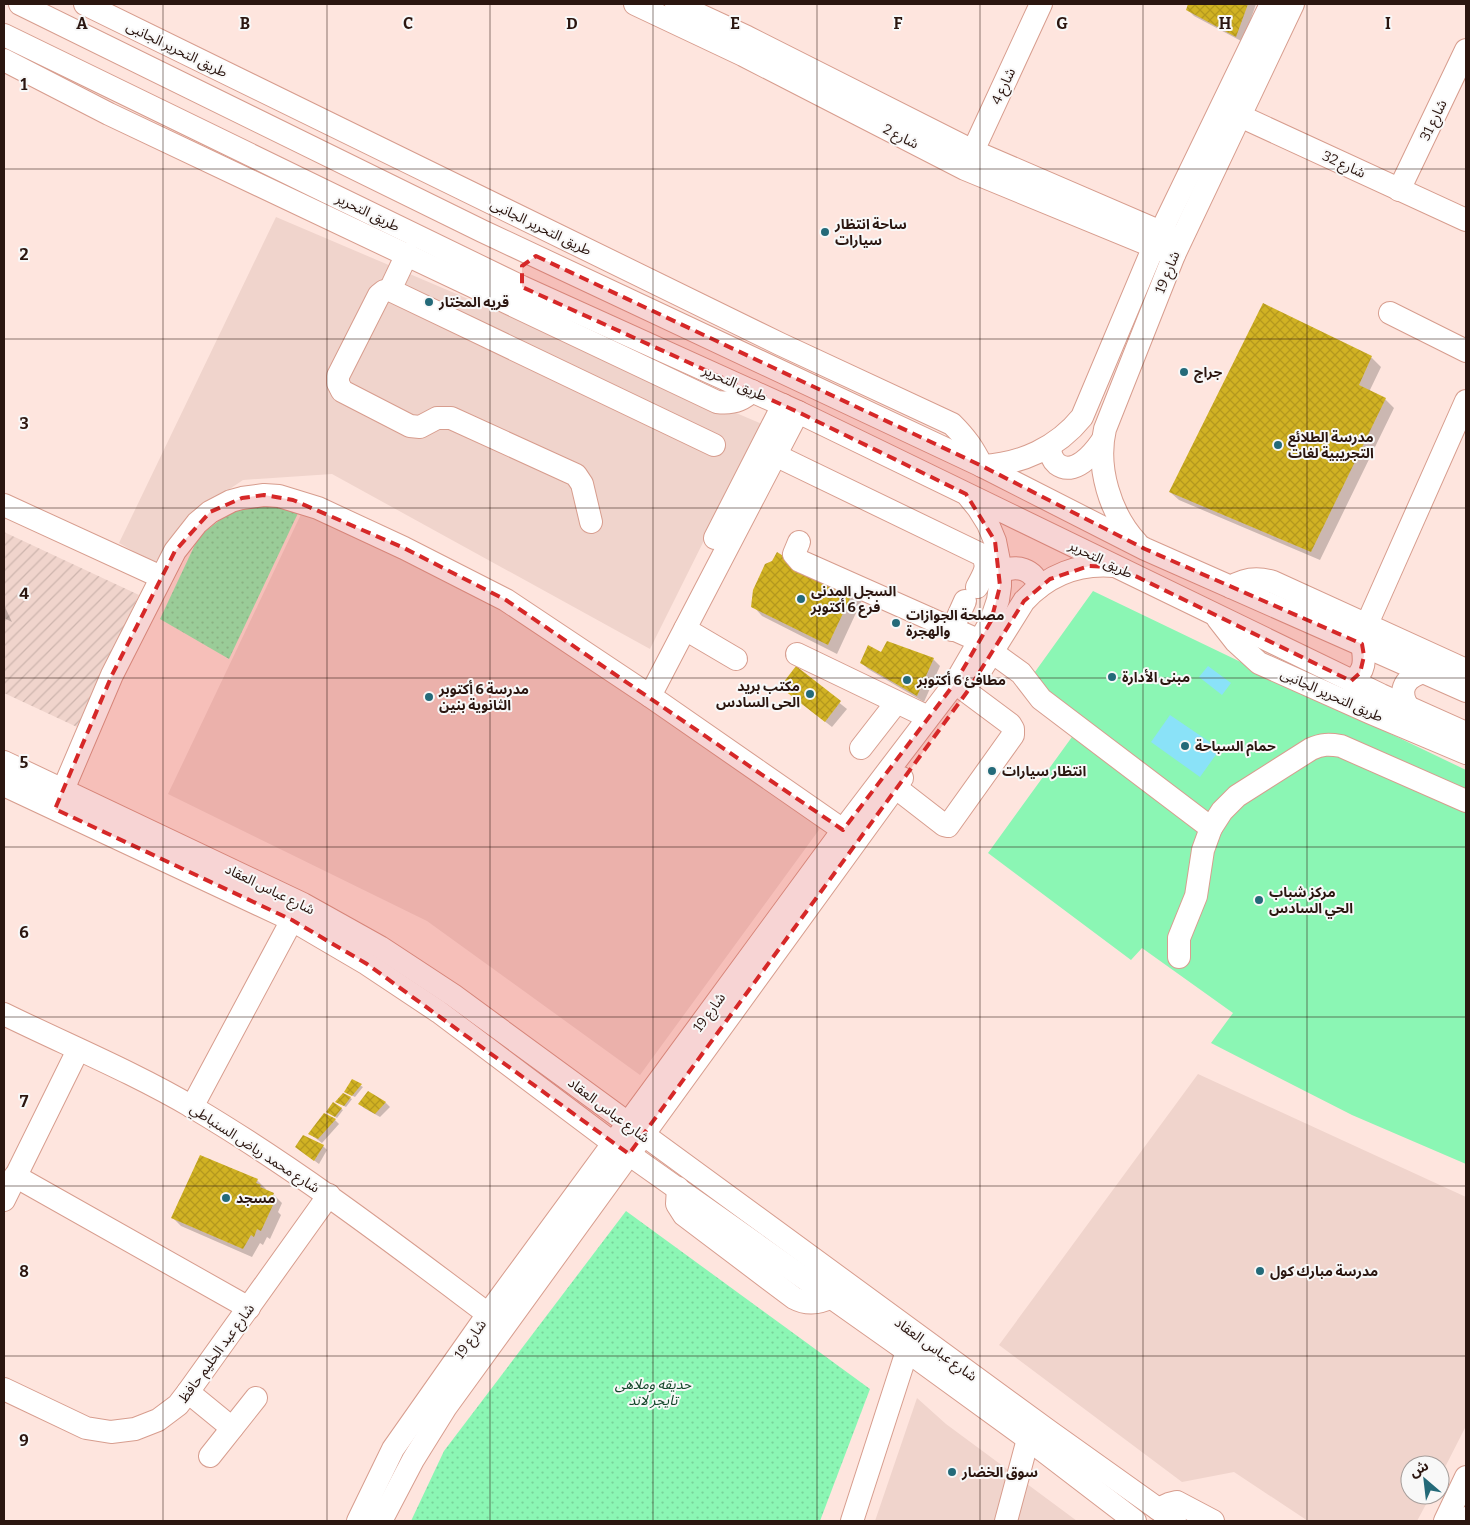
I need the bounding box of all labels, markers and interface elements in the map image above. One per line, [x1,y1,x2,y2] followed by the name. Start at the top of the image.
[76,14,88,33] text: A
[240,14,250,33] text: B
[403,14,413,33] text: C
[566,14,578,33] text: D
[730,14,740,33] text: E
[894,14,903,33] text: F
[1056,14,1068,33] text: G
[1219,14,1232,33] text: H
[1385,14,1391,33] text: I
[123,18,230,82] street label: طريق التحرير الجانبى
[988,65,1021,108] street label: شارع 4
[21,75,28,94] text: 1
[1416,97,1452,144] street label: شارع 31
[879,120,921,154] street label: شارع 2
[1319,147,1368,184] street label: شارع 32
[332,189,402,236] street label: طريق التحرير
[487,196,594,260] street label: طريق التحرير الجانبى
[834,216,907,249] place label: ساحة انتظار سيارات
[819,226,831,238] marker: ساحة انتظار سيارات
[19,245,29,264] text: 2
[1151,249,1185,297] street label: شارع 19
[438,294,509,311] place label: قريه المختار
[423,296,435,308] marker: قريه المختار
[699,361,770,406] street label: طريق التحرير
[1194,364,1222,383] place label: جراج
[1178,366,1190,378] marker: جراج
[19,414,29,433] text: 3
[1288,429,1374,462] place label: مدرسة الطلائع التجريبية لغات
[1272,439,1284,451] marker: مدرسة الطلائع التجريبية لغات
[1065,536,1135,583] street label: طريق التحرير
[810,583,897,618] place label: السجل المدنى فرع 6 أكتوبر
[19,584,29,603] text: 4
[795,593,807,605] marker: السجل المدنى فرع 6 أكتوبر
[906,607,1004,640] place label: مصلحة الجوازات والهجرة
[890,617,902,629] marker: مصلحة الجوازات والهجرة
[1277,665,1386,727] street label: طريق التحرير الجانبى
[1122,669,1190,686] place label: مبنى الأدارة
[916,671,1006,689] place label: مطافئ 6 أكتوبر
[1106,671,1118,683] marker: مبنى الأدارة
[901,674,913,686] marker: مطافئ 6 أكتوبر
[716,678,800,711] place label: مكتب بريد الحى السادس
[438,680,529,714] place label: مدرسة 6 أكتوبر الثانوية بنين
[804,688,816,700] marker: مكتب بريد الحى السادس
[423,691,435,703] marker: مدرسة 6 أكتوبر الثانوية بنين
[1195,738,1276,757] place label: حمام السباحة
[1179,740,1191,752] marker: حمام السباحة
[20,753,29,772] text: 5
[1002,763,1087,780] place label: انتظار سيارات
[986,765,998,777] marker: انتظار سيارات
[221,860,317,920] street label: شارع عباس العقاد
[1269,884,1353,919] place label: مركز شباب الحي السادس
[1253,894,1265,906] marker: مركز شباب الحي السادس
[19,923,29,942] text: 6
[690,989,731,1036] street label: شارع 19
[563,1074,653,1148] street label: شارع عباس العقاد
[20,1092,29,1111] text: 7
[186,1100,323,1199] street label: شارع محمد رياض السنباطي
[236,1190,276,1207] place label: مسجد
[220,1192,232,1204] marker: مسجد
[19,1262,29,1281] text: 8
[1270,1263,1378,1280] place label: مدرسة مبارك كول
[1254,1265,1266,1277] marker: مدرسة مبارك كول
[175,1300,260,1407] street label: شارع عبد الحليم حافظ
[890,1314,980,1387] street label: شارع عباس العقاد
[451,1316,492,1363] street label: شارع 19
[615,1376,692,1409] park label: حديقه وملاهى تايجر لاند
[19,1431,29,1450] text: 9
[1400,1455,1450,1505] north arrow
[1407,1457,1432,1481] text: ش
[961,1464,1038,1481] place label: سوق الخضار
[946,1466,958,1478] marker: سوق الخضار

